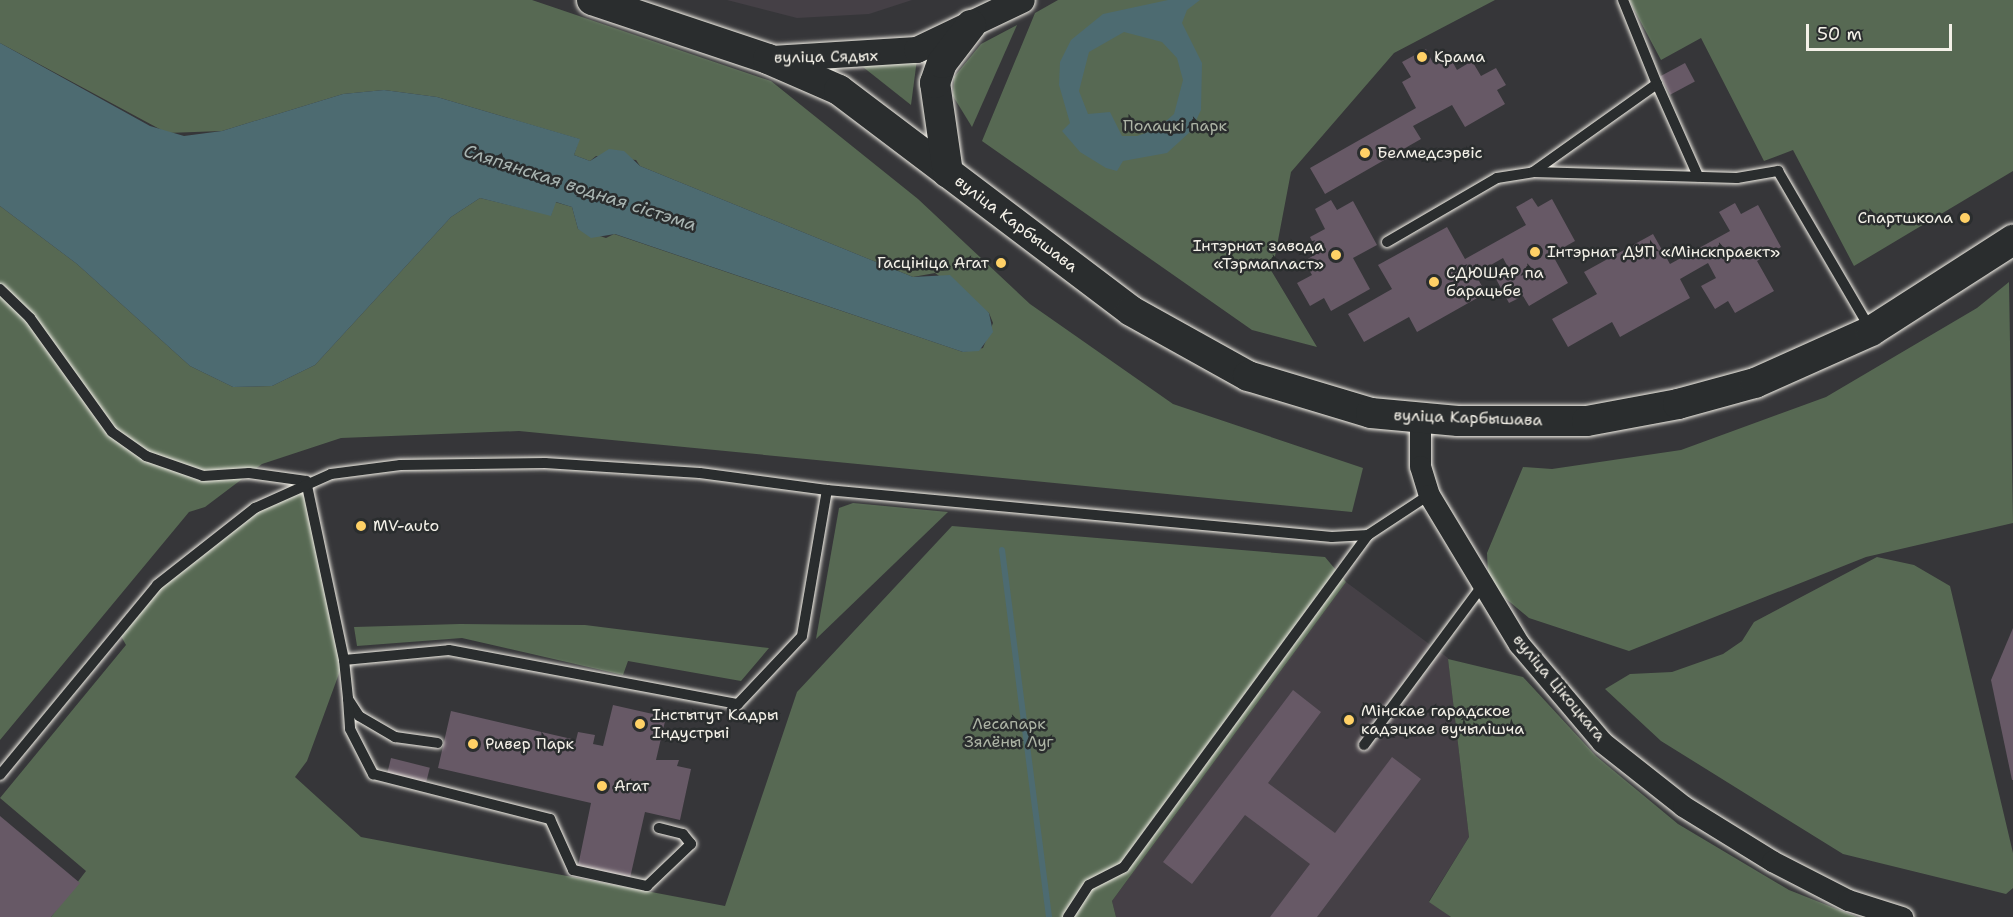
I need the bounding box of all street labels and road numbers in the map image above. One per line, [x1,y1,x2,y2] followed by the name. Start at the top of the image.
[774,46,878,68] street label: вуліца Сядых
[951,172,1081,276] street label: вуліца Карбышава
[1393,406,1543,430] street label: вуліца Карбышава
[1509,631,1609,745] street label: вуліца Цікоцкага

